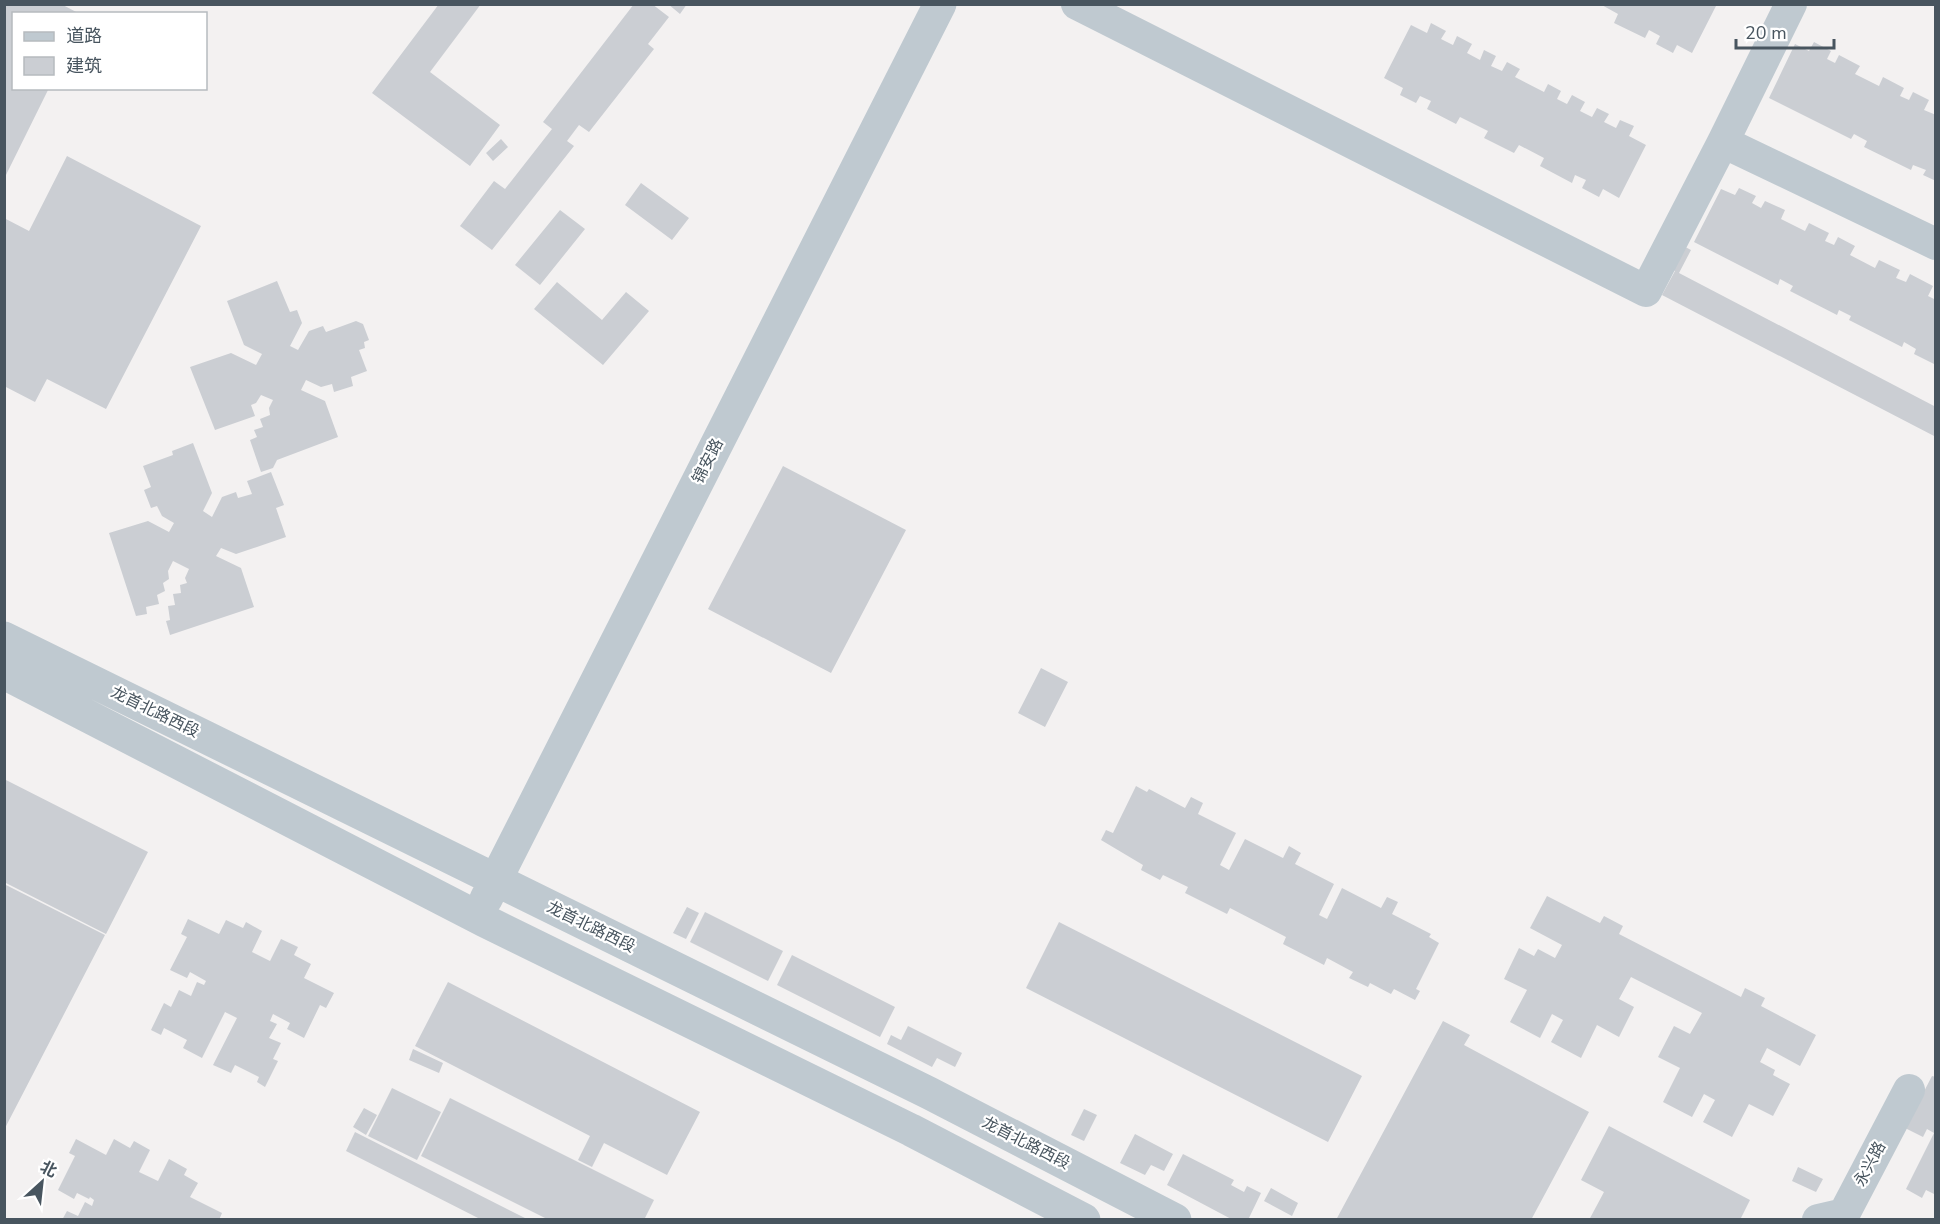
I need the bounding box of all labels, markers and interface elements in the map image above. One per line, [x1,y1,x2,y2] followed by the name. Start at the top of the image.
[12,12,207,90] legend
[1736,12,1834,50] scale bar
[1745,21,1787,45] text: 20 m
[66,24,102,48] text: 道路
[66,54,102,78] text: 建筑
[687,435,729,487] street label: 锦安路
[107,681,203,743] street label: 龙首北路西段
[543,896,639,958] street label: 龙首北路西段
[978,1111,1074,1175] street label: 龙首北路西段
[1849,1138,1891,1190] street label: 永兴路
[12,1152,72,1212] north arrow
[36,1156,60,1183] text: 北

